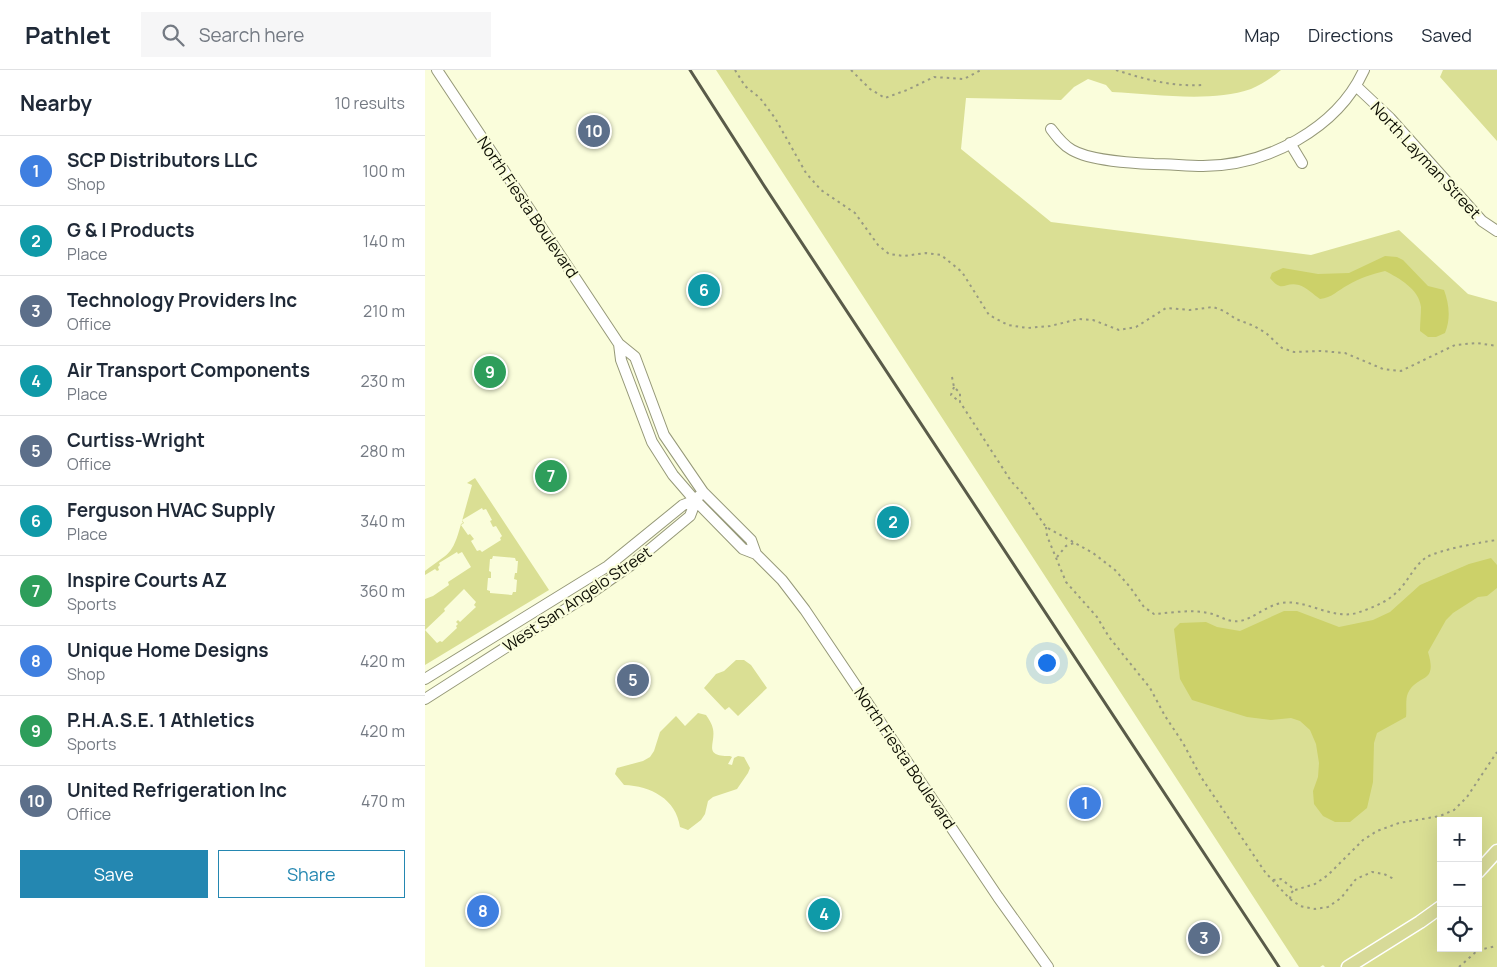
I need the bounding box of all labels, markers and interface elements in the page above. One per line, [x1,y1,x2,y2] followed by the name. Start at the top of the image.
[141,12,491,57] search box
[25,18,111,51] text: Pathlet
[159,21,187,49] icon: search
[199,22,304,48] text: Search here
[1244,23,1280,47] text: Map
[1308,23,1393,47] text: Directions
[1421,23,1472,47] text: Saved
[20,89,92,117] text: Nearby
[334,92,405,114] text: 10 results
[1366,97,1486,223] street label: North Layman Street
[578,112,610,150] pin: 10
[472,132,584,282] street label: North Fiesta Boulevard
[67,147,258,173] text: SCP Distributors LLC
[32,160,40,182] text: 1
[362,160,405,182] text: 100 m
[67,173,105,195] text: Shop
[67,217,195,243] text: G & I Products
[31,230,41,252] text: 2
[363,230,405,252] text: 140 m
[67,243,107,265] text: Place
[688,271,720,309] pin: 6
[67,287,297,313] text: Technology Providers Inc
[31,300,41,322] text: 3
[363,300,405,322] text: 210 m
[67,313,111,335] text: Office
[474,353,506,391] pin: 9
[67,357,310,383] text: Air Transport Components
[31,370,41,392] text: 4
[361,370,405,392] text: 230 m
[67,383,107,405] text: Place
[67,427,205,453] text: Curtiss-Wright
[31,440,41,462] text: 5
[360,440,405,462] text: 280 m
[67,453,111,475] text: Office
[535,457,567,495] pin: 7
[67,497,275,523] text: Ferguson HVAC Supply
[877,503,909,541] pin: 2
[31,510,41,532] text: 6
[360,510,405,532] text: 340 m
[67,523,107,545] text: Place
[498,541,656,657] street label: West San Angelo Street
[67,567,227,593] text: Inspire Courts AZ
[32,580,40,602] text: 7
[360,580,405,602] text: 360 m
[67,593,116,615] text: Sports
[67,637,269,663] text: Unique Home Designs
[31,650,41,672] text: 8
[360,650,405,672] text: 420 m
[1034,650,1060,676] your location
[617,661,649,699] pin: 5
[67,663,105,685] text: Shop
[849,683,961,833] street label: North Fiesta Boulevard
[67,707,254,733] text: P.H.A.S.E. 1 Athletics
[31,720,41,742] text: 9
[360,720,405,742] text: 420 m
[67,733,116,755] text: Sports
[67,777,287,803] text: United Refrigeration Inc
[1069,784,1101,822] pin: 1
[27,790,45,812] text: 10
[361,790,405,812] text: 470 m
[67,803,111,825] text: Office
[1437,817,1482,952] map controls
[1437,817,1482,862] button: +
[20,850,208,898] button: Save
[218,850,405,898] button: Share
[1437,862,1482,907] button: −
[467,892,499,930] pin: 8
[808,895,840,933] pin: 4
[1437,907,1482,952] button: locate
[1188,919,1220,957] pin: 3

